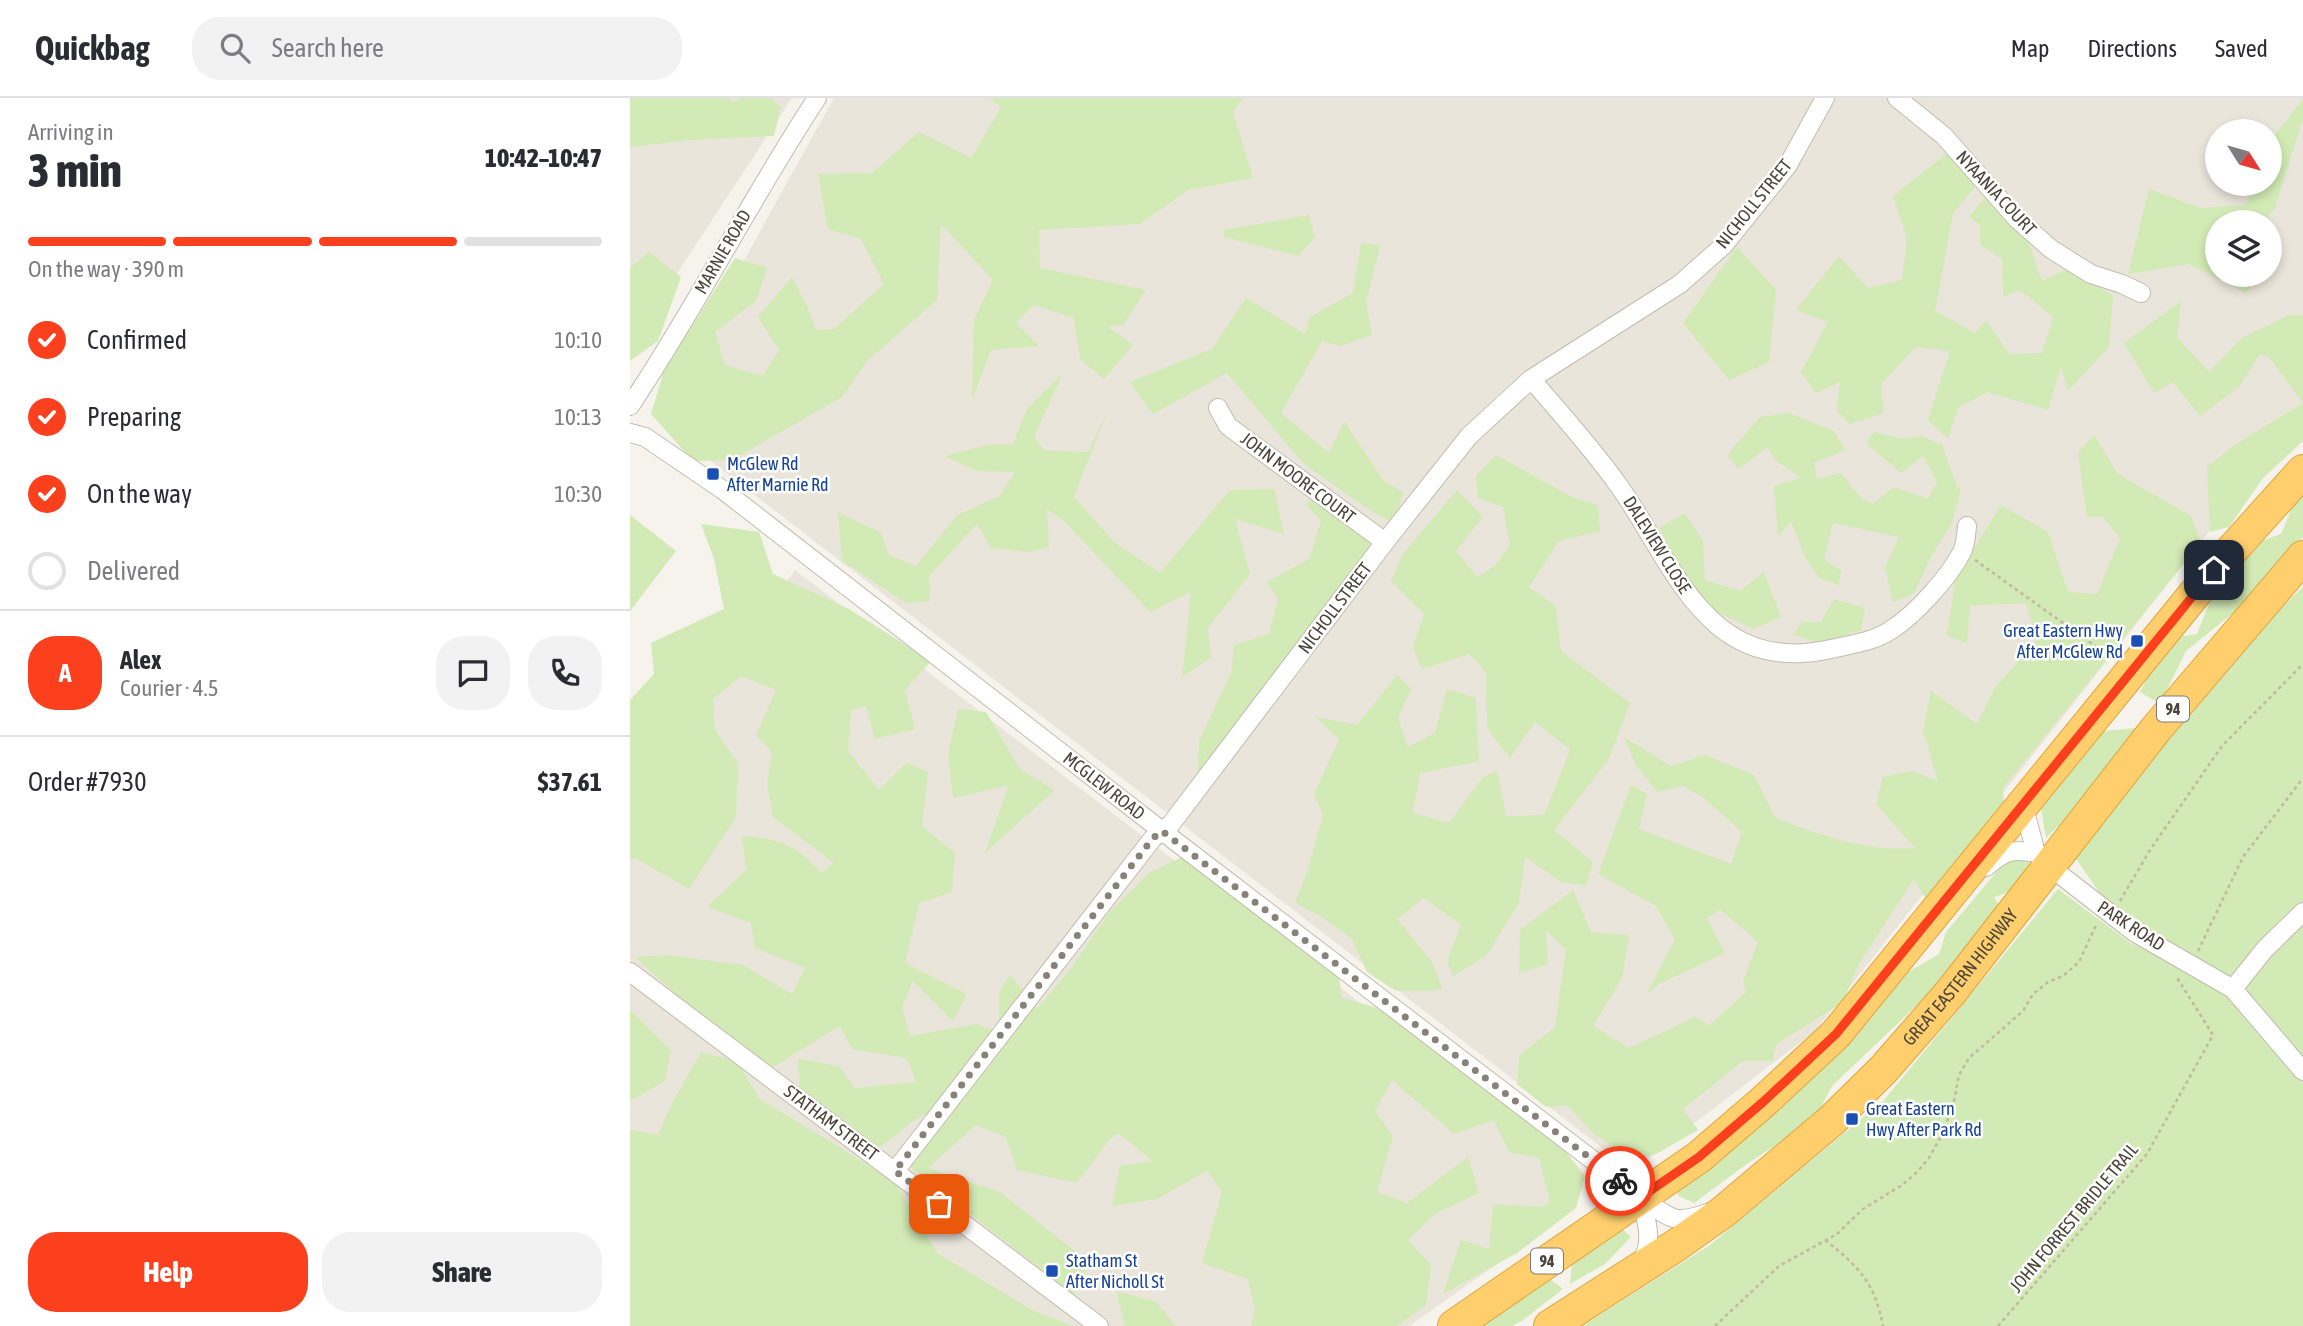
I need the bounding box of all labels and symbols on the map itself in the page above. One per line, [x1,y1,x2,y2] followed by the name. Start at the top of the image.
[2205,119,2282,196] north arrow
[1952,146,2041,239] street label: NYAANIA COURT
[1711,155,1796,252] street label: NICHOLL STREET
[690,206,755,297] street label: MARNIE ROAD
[1237,428,1360,528] street label: JOHN MOORE COURT
[727,453,829,495] place label: McGlew Rd After Marnie Rd
[705,466,721,482] marker: McGlew Rd After Marnie Rd
[1619,492,1696,597] street label: DALEVIEW CLOSE
[2184,540,2244,600] pin
[1294,558,1376,657] street label: NICHOLL STREET
[2003,620,2123,662] place label: Great Eastern Hwy After McGlew Rd
[2129,633,2145,649] marker: Great Eastern Hwy After McGlew Rd
[2157,696,2189,722] road number: 94
[1059,747,1149,824] street label: MCGLEW ROAD
[2094,896,2169,955] street label: PARK ROAD
[1898,905,2022,1050] street label: GREAT EASTERN HIGHWAY
[780,1080,883,1165] street label: STATHAM STREET
[1866,1098,1982,1140] place label: Great Eastern Hwy After Park Rd
[1844,1111,1860,1127] marker: Great Eastern Hwy After Park Rd
[2005,1139,2142,1296] street label: JOHN FORREST BRIDLE TRAIL
[1585,1146,1655,1216] courier
[909,1174,969,1234] pin
[1531,1248,1563,1274] road number: 94
[1066,1250,1164,1292] place label: Statham St After Nicholl St
[1044,1263,1060,1279] marker: Statham St After Nicholl St

